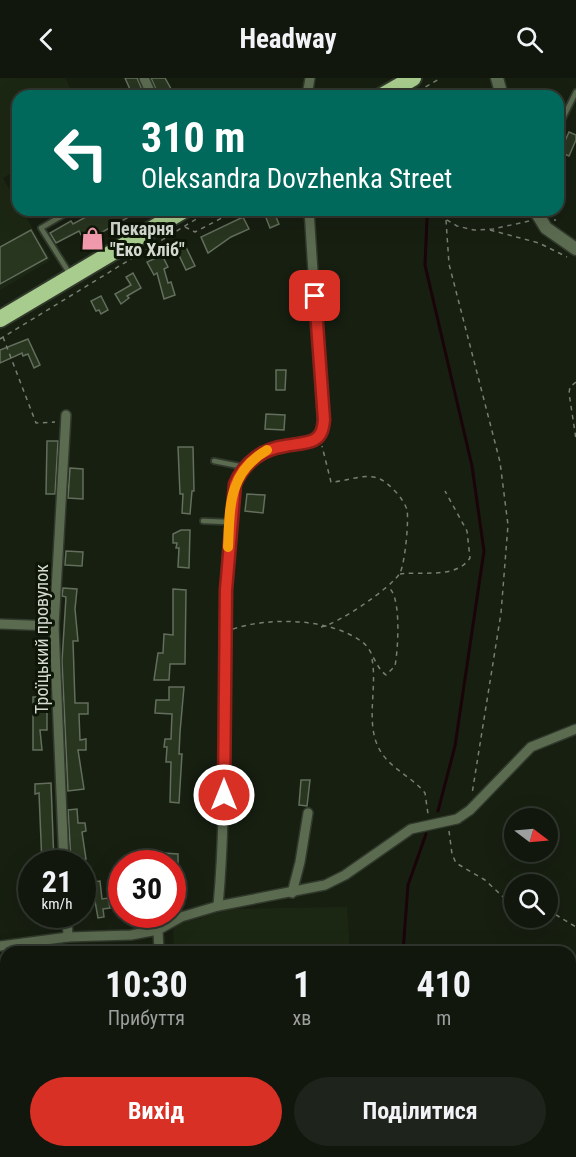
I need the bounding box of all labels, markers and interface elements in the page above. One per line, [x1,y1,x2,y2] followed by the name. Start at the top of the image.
[30,23,63,56] icon: back
[239,23,337,55] text: Headway
[513,23,546,56] icon: search
[141,113,246,162] text: 310 m
[42,114,120,192] icon: left
[141,163,452,195] text: Oleksandra Dovzhenka Street
[110,218,185,260] place label: Пекарня "Еко Хліб"
[79,225,105,251] shop icon: Пекарня "Еко Хліб"
[289,270,340,321] pin
[298,279,331,312] icon: arrive
[31,564,52,714] street label: Троїцький провулок
[192,763,256,827] position arrow
[504,808,558,862] north arrow
[504,808,558,928] map controls
[108,850,186,928] speed limit sign: 30
[42,864,72,899] text: 21
[504,874,558,928] button: search
[42,895,72,913] text: km/h
[105,964,188,1006] text: 10:30
[293,964,311,1006] text: 1
[416,964,471,1006] text: 410
[108,1006,185,1030] text: Прибуття
[293,1006,311,1030] text: хв
[436,1006,451,1030] text: m
[30,1077,282,1146] button: Вихід
[294,1077,546,1146] button: Поділитися

